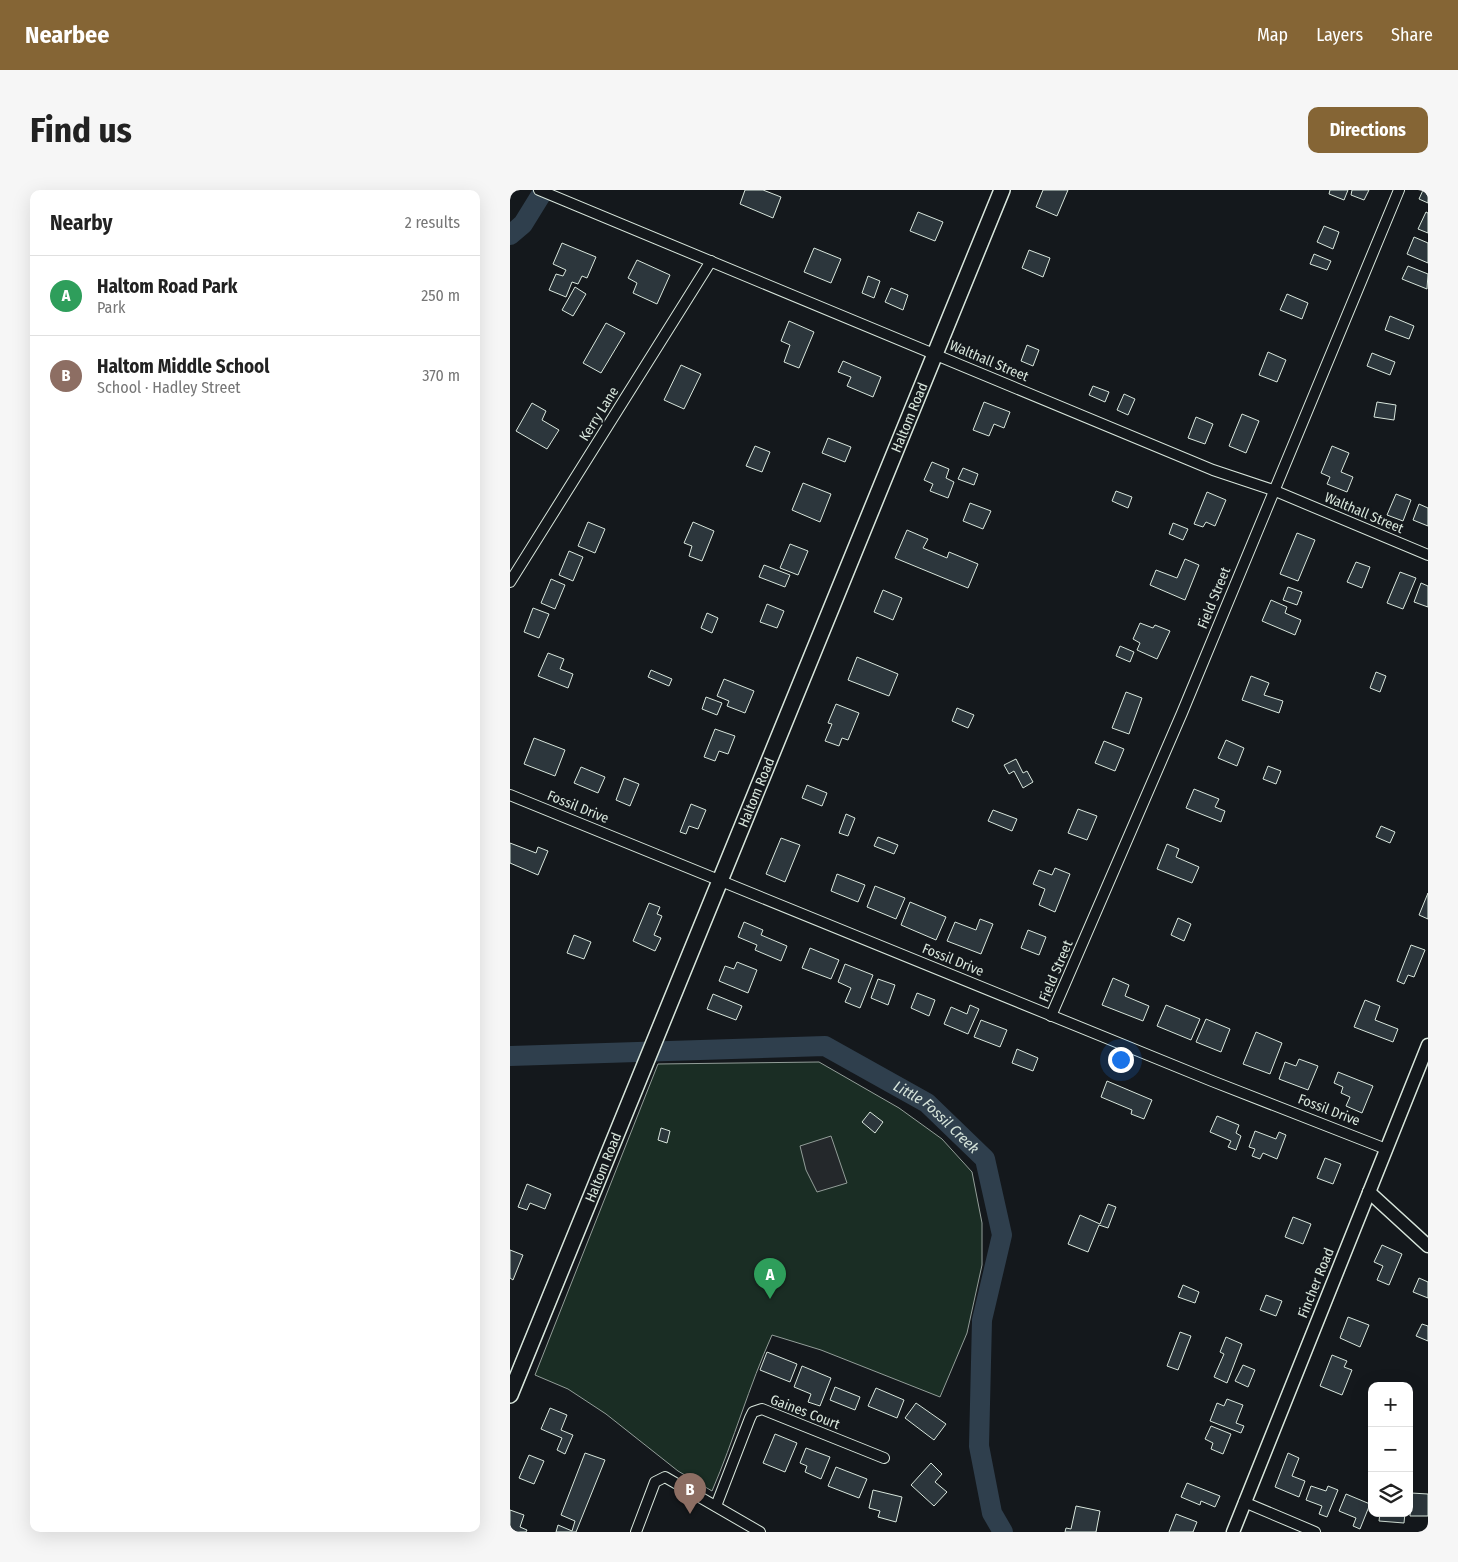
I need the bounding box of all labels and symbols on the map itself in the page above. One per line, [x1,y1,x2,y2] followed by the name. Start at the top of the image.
[947,337,1031,385] street label: Walthall Street
[887,380,931,455] street label: Haltom Road
[576,384,622,444] street label: Kerry Lane
[1322,489,1406,537] street label: Walthall Street
[1194,564,1234,631] street label: Field Street
[734,755,778,830] street label: Haltom Road
[545,787,611,827] street label: Fossil Drive
[1035,937,1077,1004] street label: Field Street
[920,940,986,980] street label: Fossil Drive
[1108,1047,1134,1073] your location
[890,1077,983,1158] water label: Little Fossil Creek
[1296,1090,1362,1130] street label: Fossil Drive
[581,1130,625,1205] street label: Haltom Road
[1294,1245,1338,1321] street label: Fincher Road
[754,1258,786,1299] pin: A
[768,1391,842,1433] street label: Gaines Court
[674,1473,706,1514] pin: B

